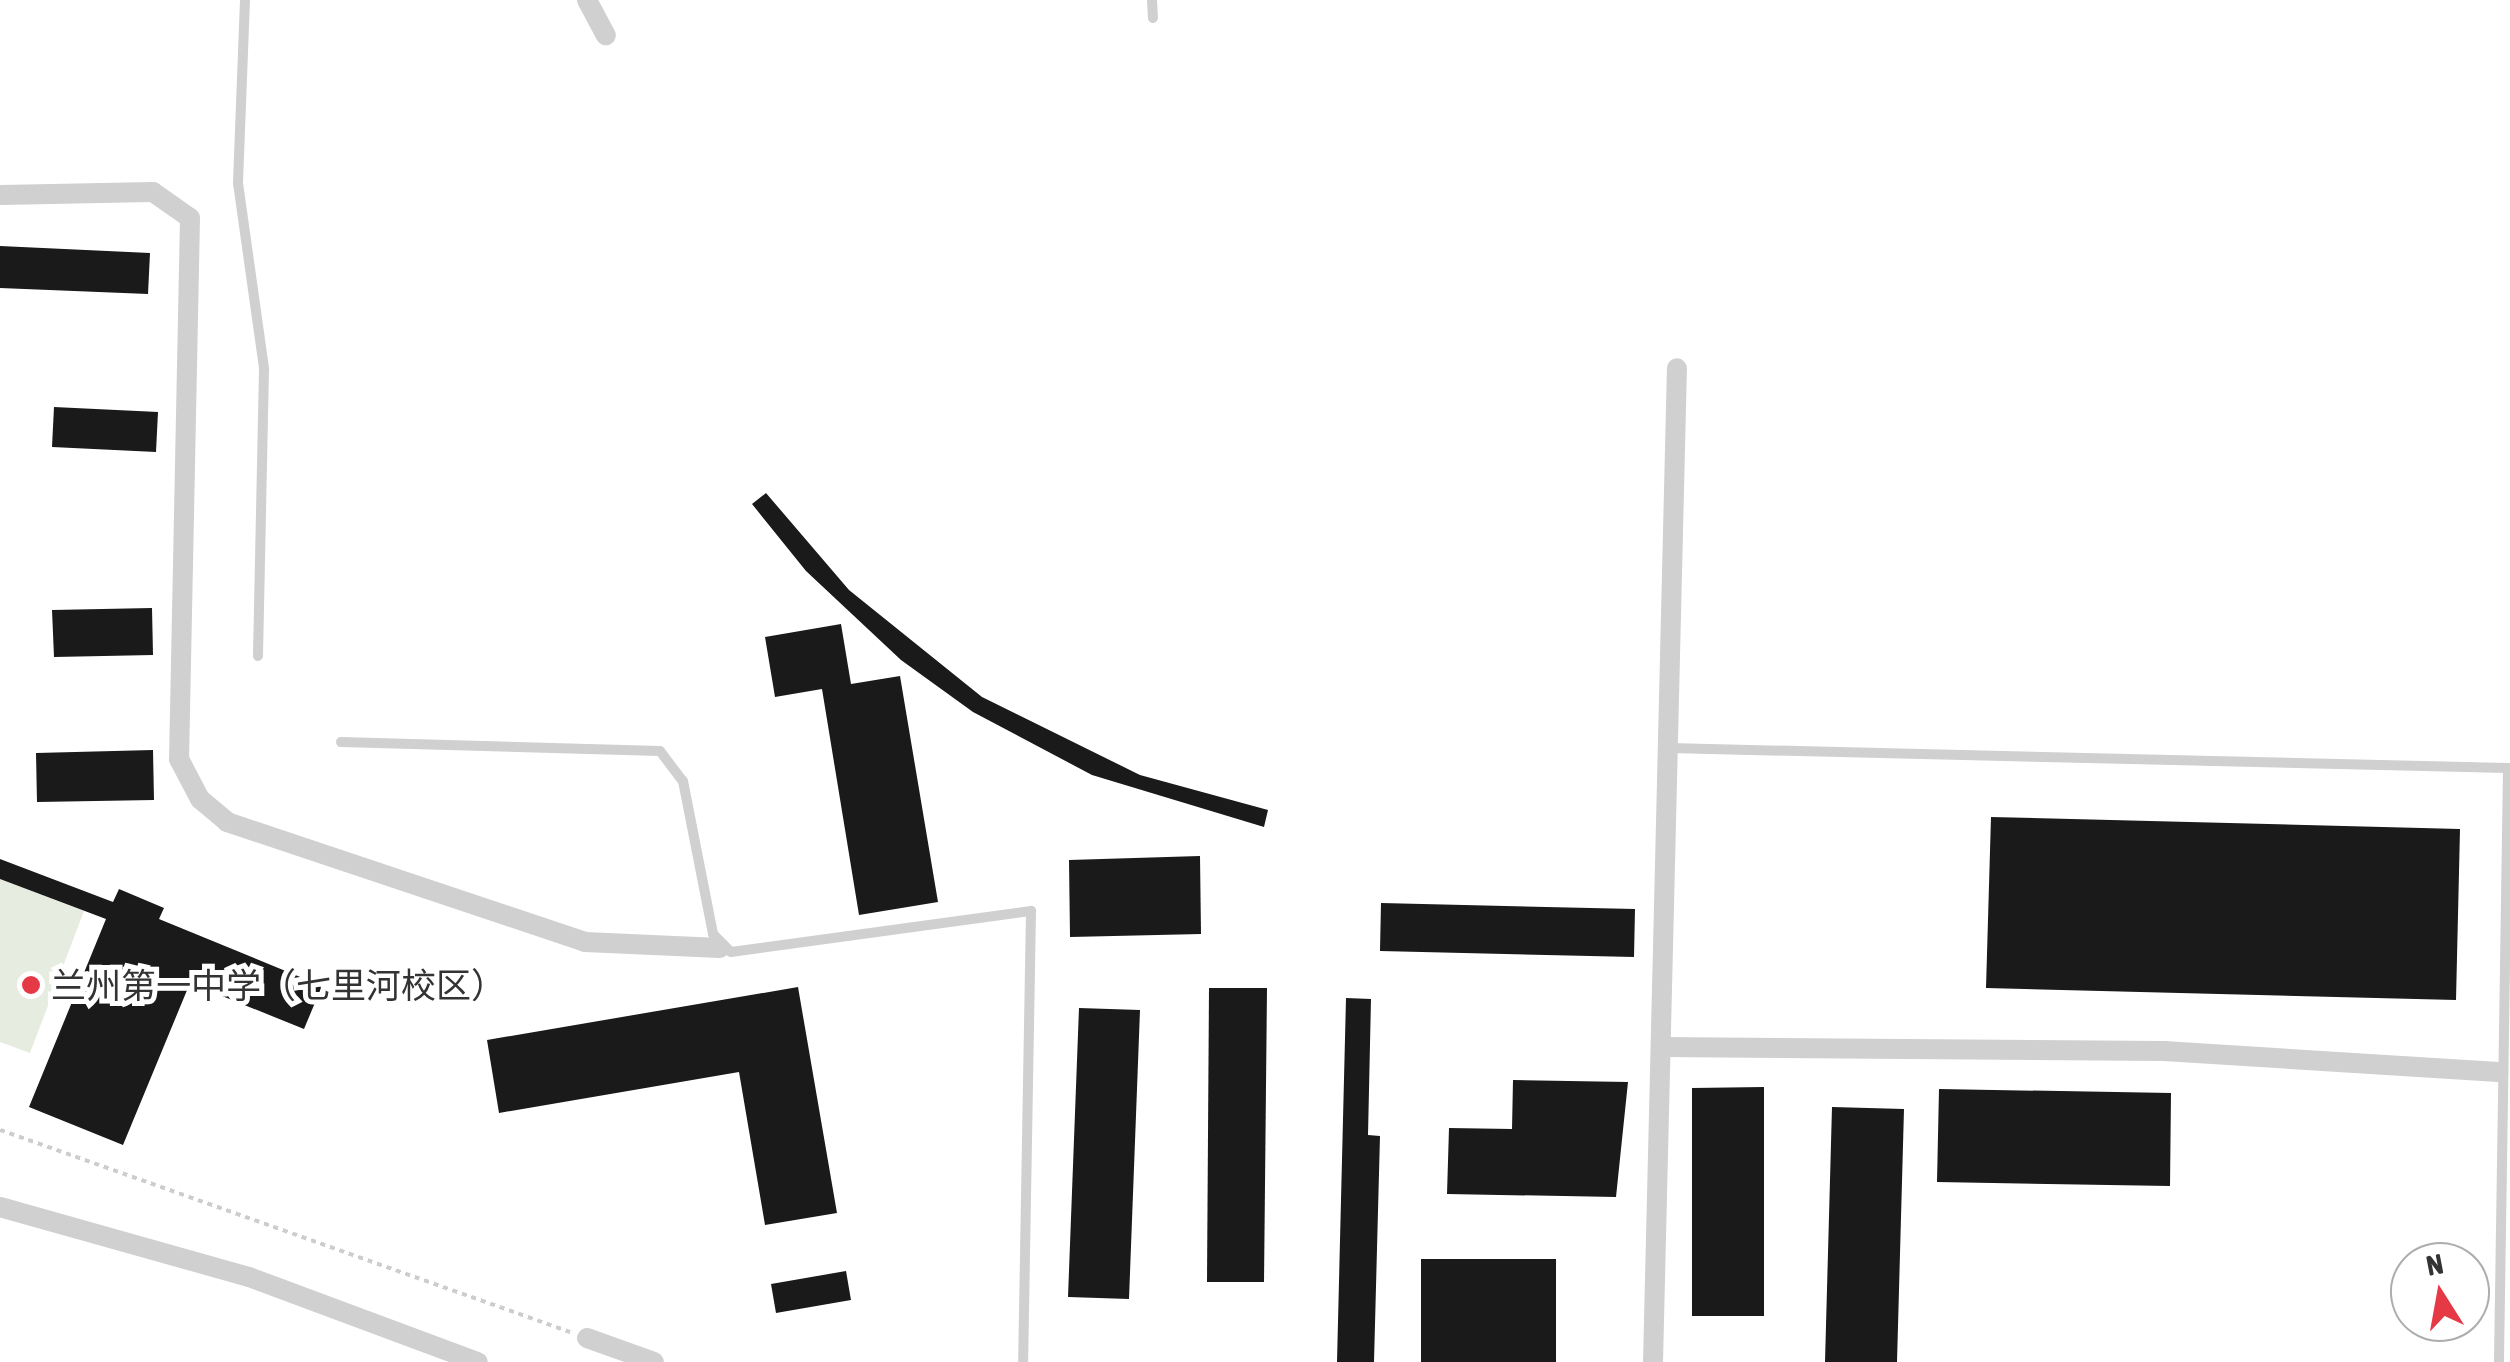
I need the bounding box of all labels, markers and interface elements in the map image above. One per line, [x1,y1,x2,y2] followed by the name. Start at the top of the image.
[51,964,506,1006] place label: 兰州第一中学（七里河校区）
[20,974,42,996] marker: 兰州第一中学（七里河校区）
[2390,1242,2490,1342] north arrow
[2423,1247,2446,1282] text: N

